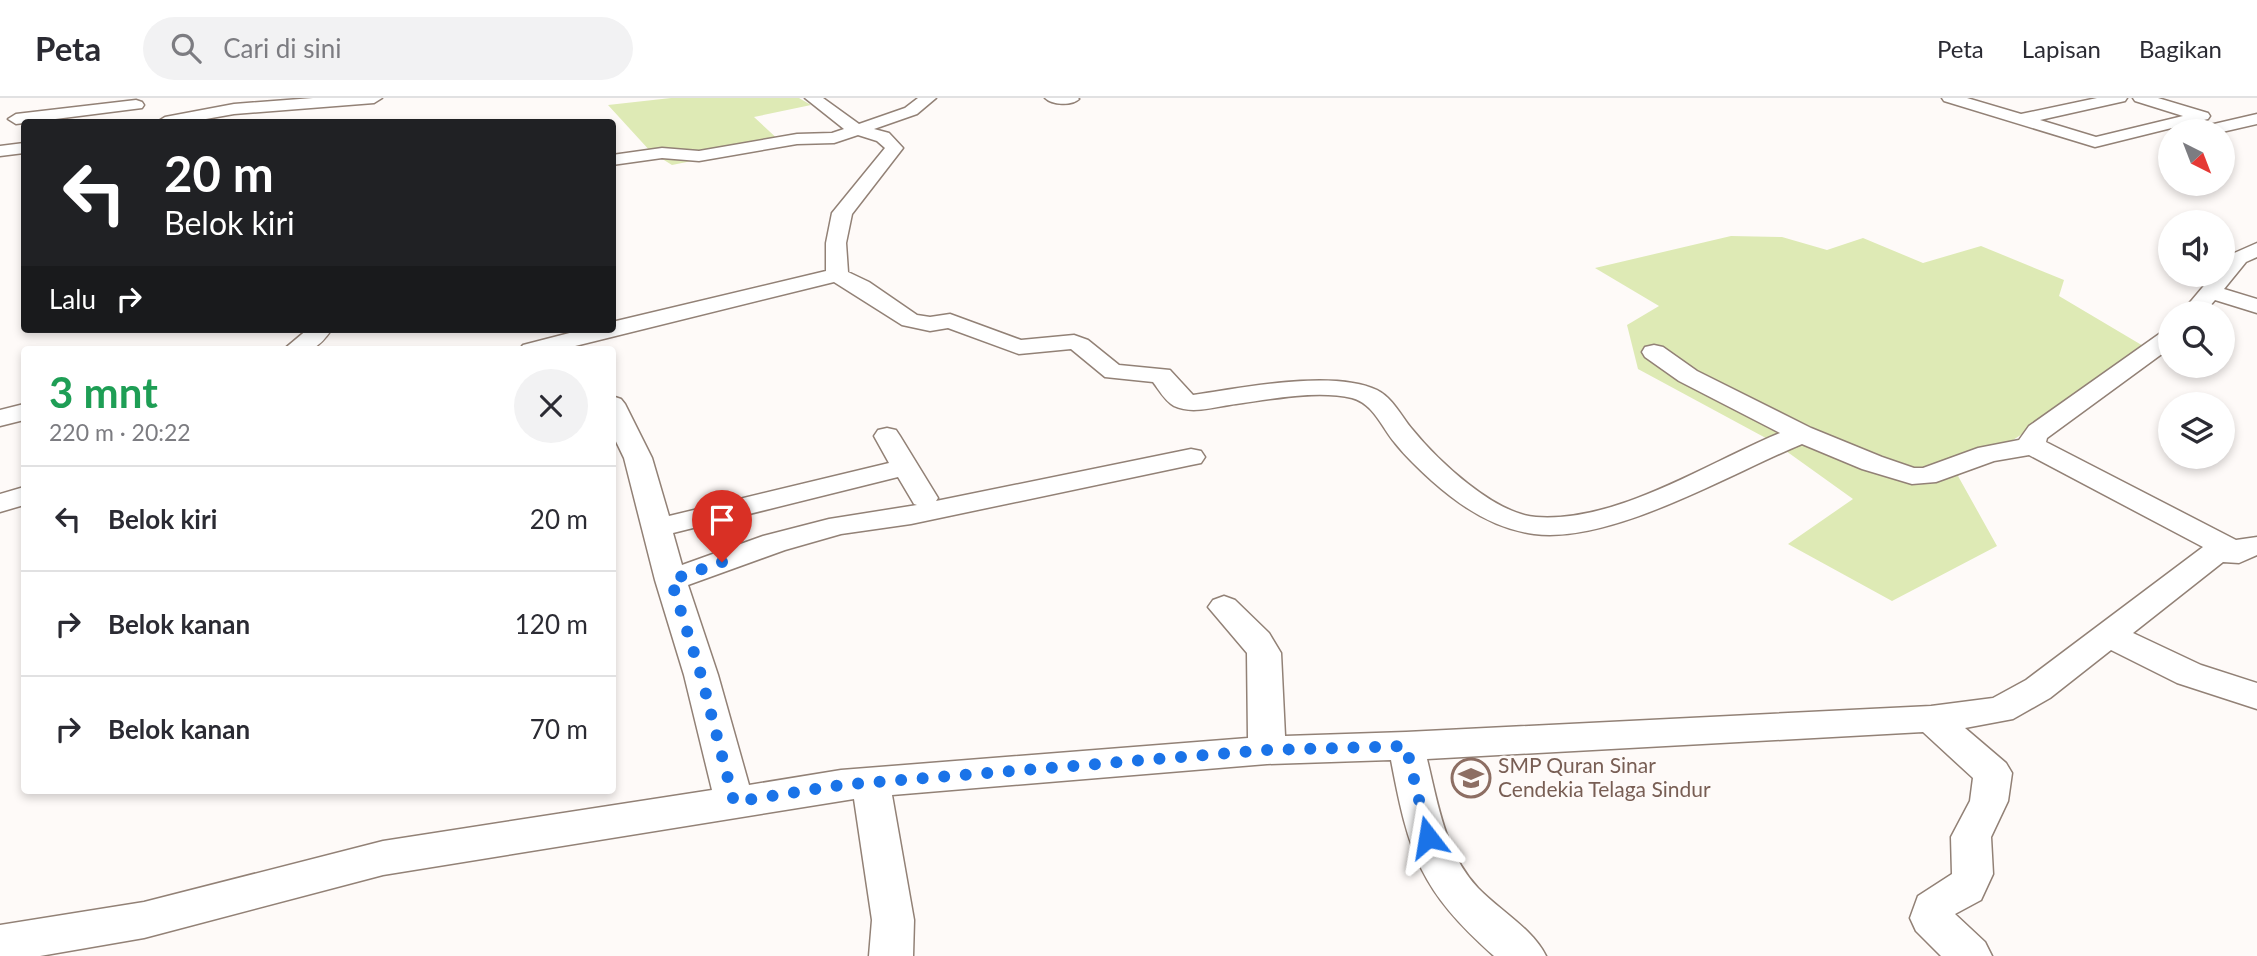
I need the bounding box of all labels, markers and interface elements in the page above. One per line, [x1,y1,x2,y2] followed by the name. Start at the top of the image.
[143,17,633,80] search box
[35,28,101,68] text: Peta
[167,29,205,67] icon: search
[223,32,342,64] text: Cari di sini
[1937,34,1984,63] text: Peta
[2022,34,2101,63] text: Lapisan
[2139,34,2222,63] text: Bagikan
[2158,119,2235,196] north arrow
[2158,119,2235,469] map controls
[164,144,274,202] text: 20 m
[49,147,140,238] icon: left
[164,203,295,242] text: Belok kiri
[2158,210,2235,287] button: sound
[110,280,148,318] icon: right
[49,283,96,315] text: Lalu
[2158,301,2235,378] button: search
[49,367,158,417] text: 3 mnt
[514,369,588,443] button: close
[2158,392,2235,469] button: layers
[49,418,191,446] text: 220 m · 20:22
[692,490,752,562] pin
[49,500,87,538] icon: left
[703,501,741,539] icon: arrive
[108,503,217,535] text: Belok kiri
[530,503,588,535] text: 20 m
[49,605,87,643] icon: right
[108,608,250,640] text: Belok kanan
[515,608,588,640] text: 120 m
[49,710,87,748] icon: right
[108,713,250,745] text: Belok kanan
[530,713,588,745] text: 70 m
[1498,752,1711,801] place label: SMP Quran Sinar Cendekia Telaga Sindur
[1450,757,1492,799] school or university icon: SMP Quran Sinar Cendekia Telaga Sindur
[1391,800,1465,874] position arrow

